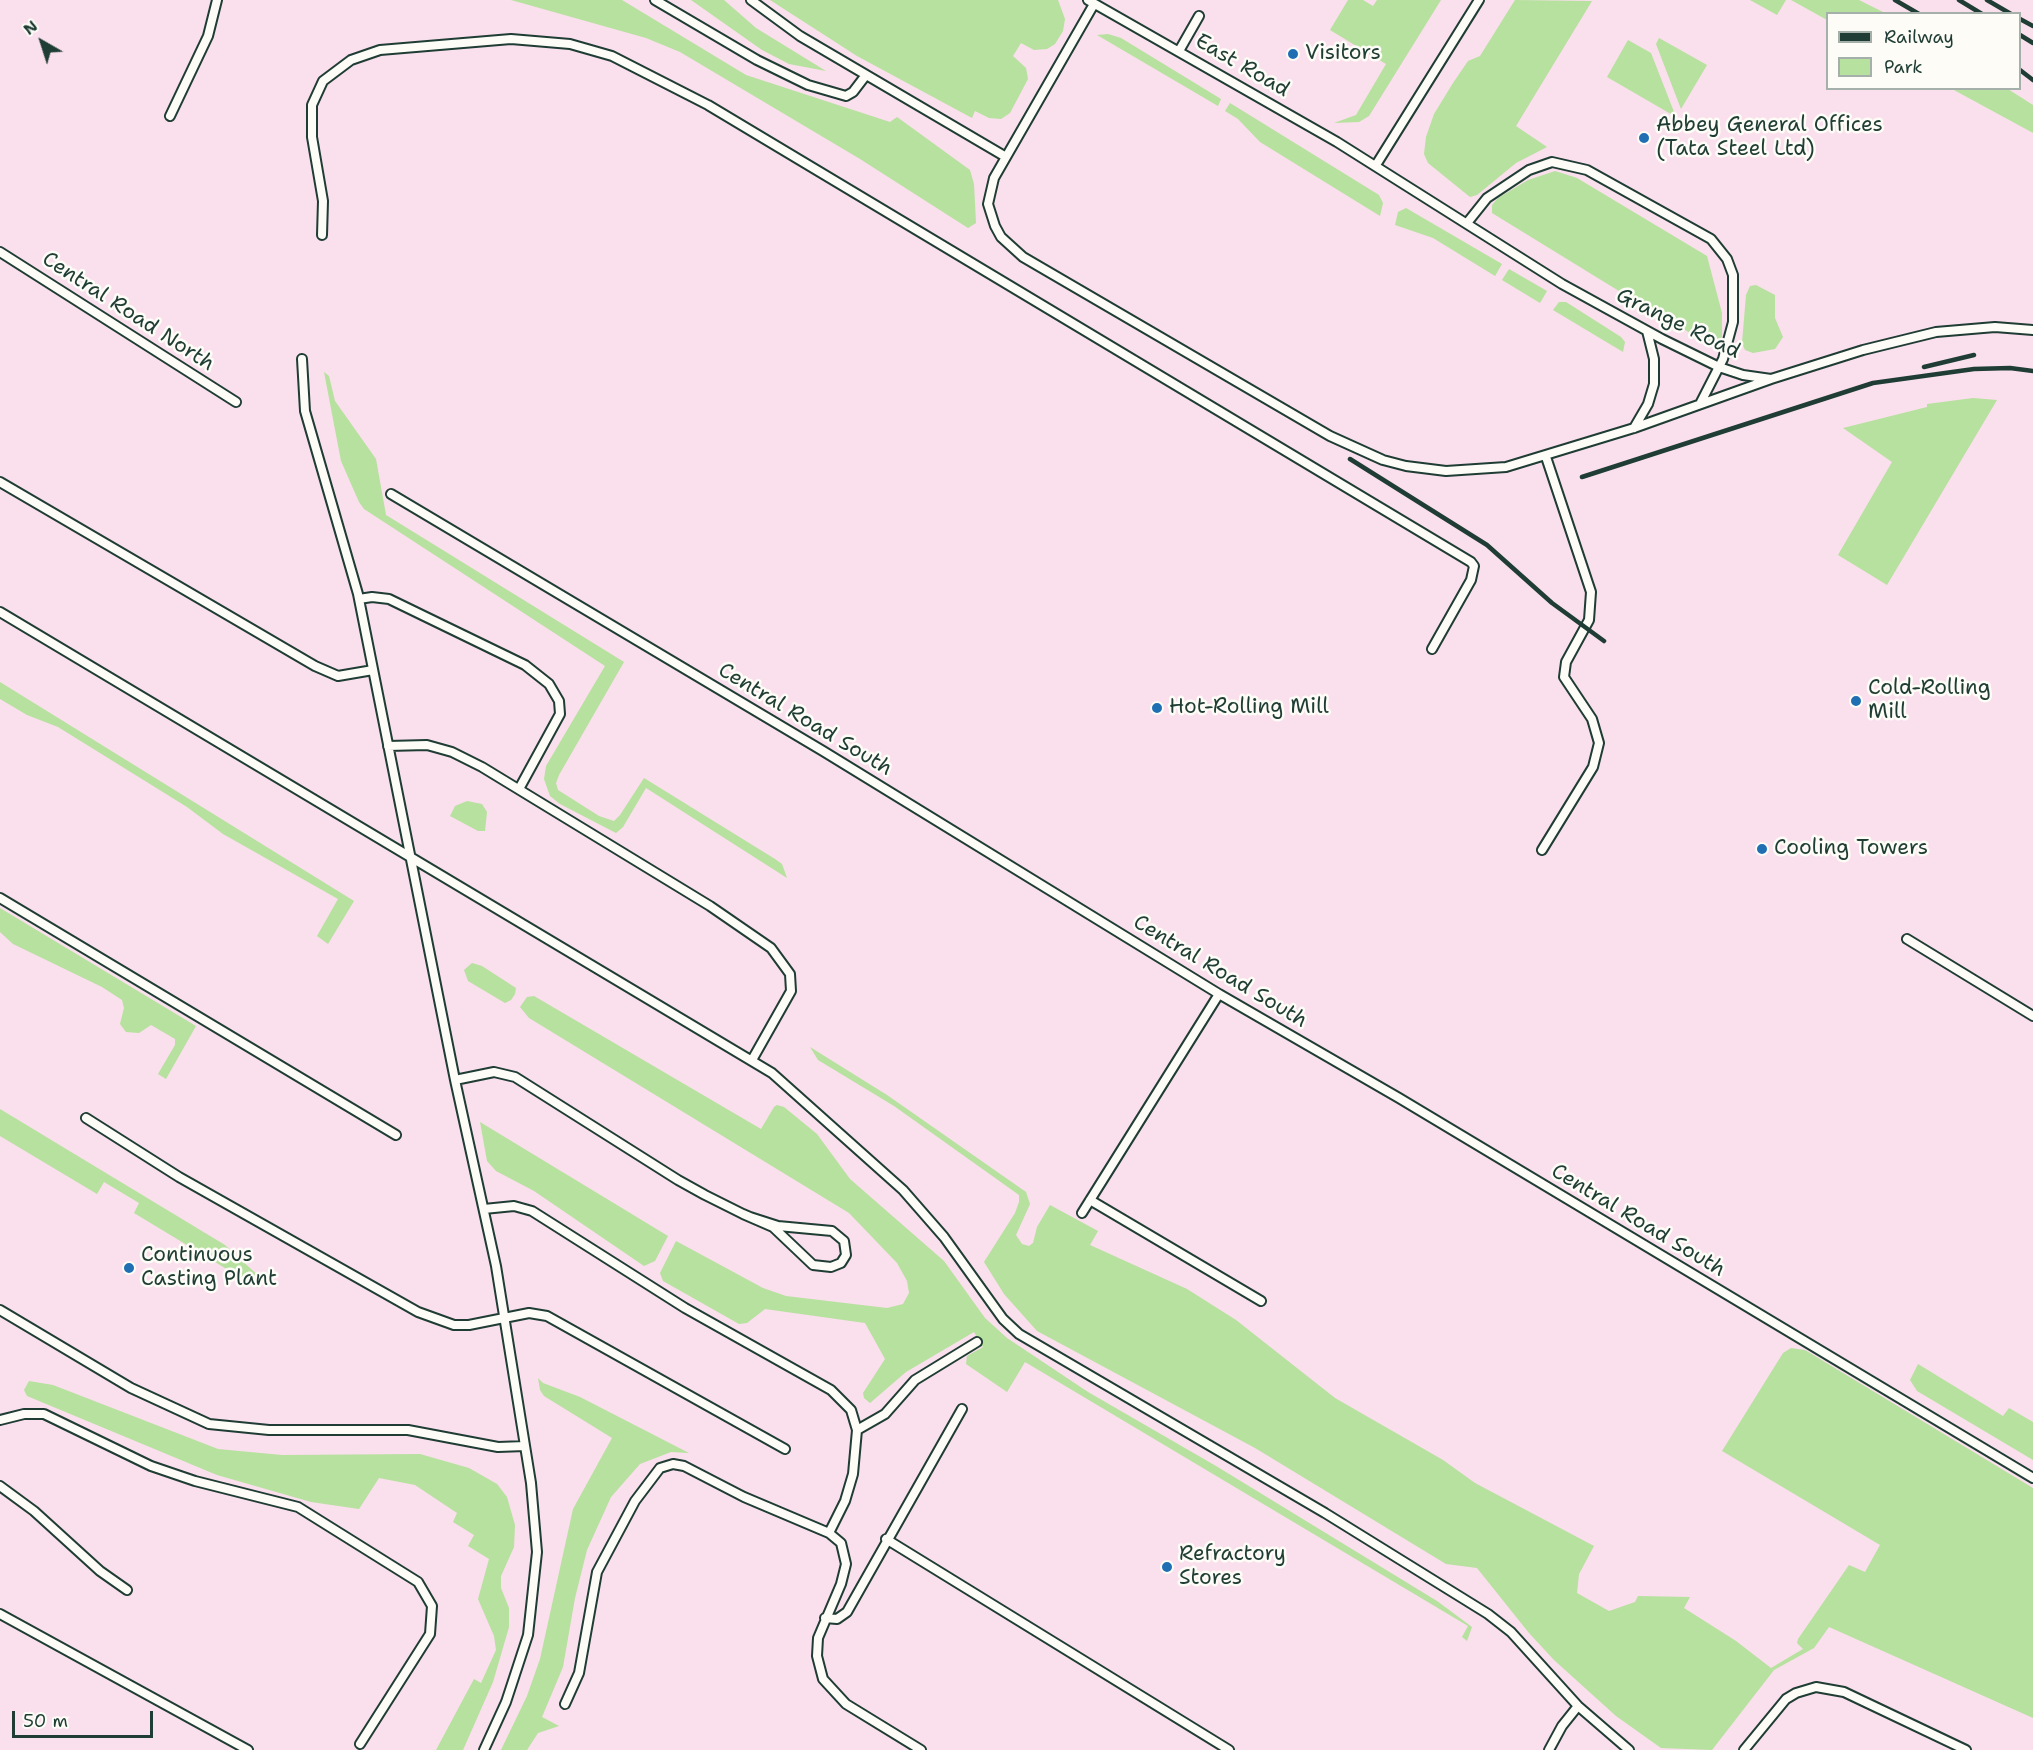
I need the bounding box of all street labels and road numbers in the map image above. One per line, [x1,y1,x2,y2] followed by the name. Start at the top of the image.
[1190,29,1294,103] street label: East Road
[37,247,219,377] street label: Central Road North
[1612,283,1744,365] street label: Grange Road
[713,658,897,782] street label: Central Road South
[1128,910,1312,1034] street label: Central Road South
[1546,1159,1730,1283] street label: Central Road South

